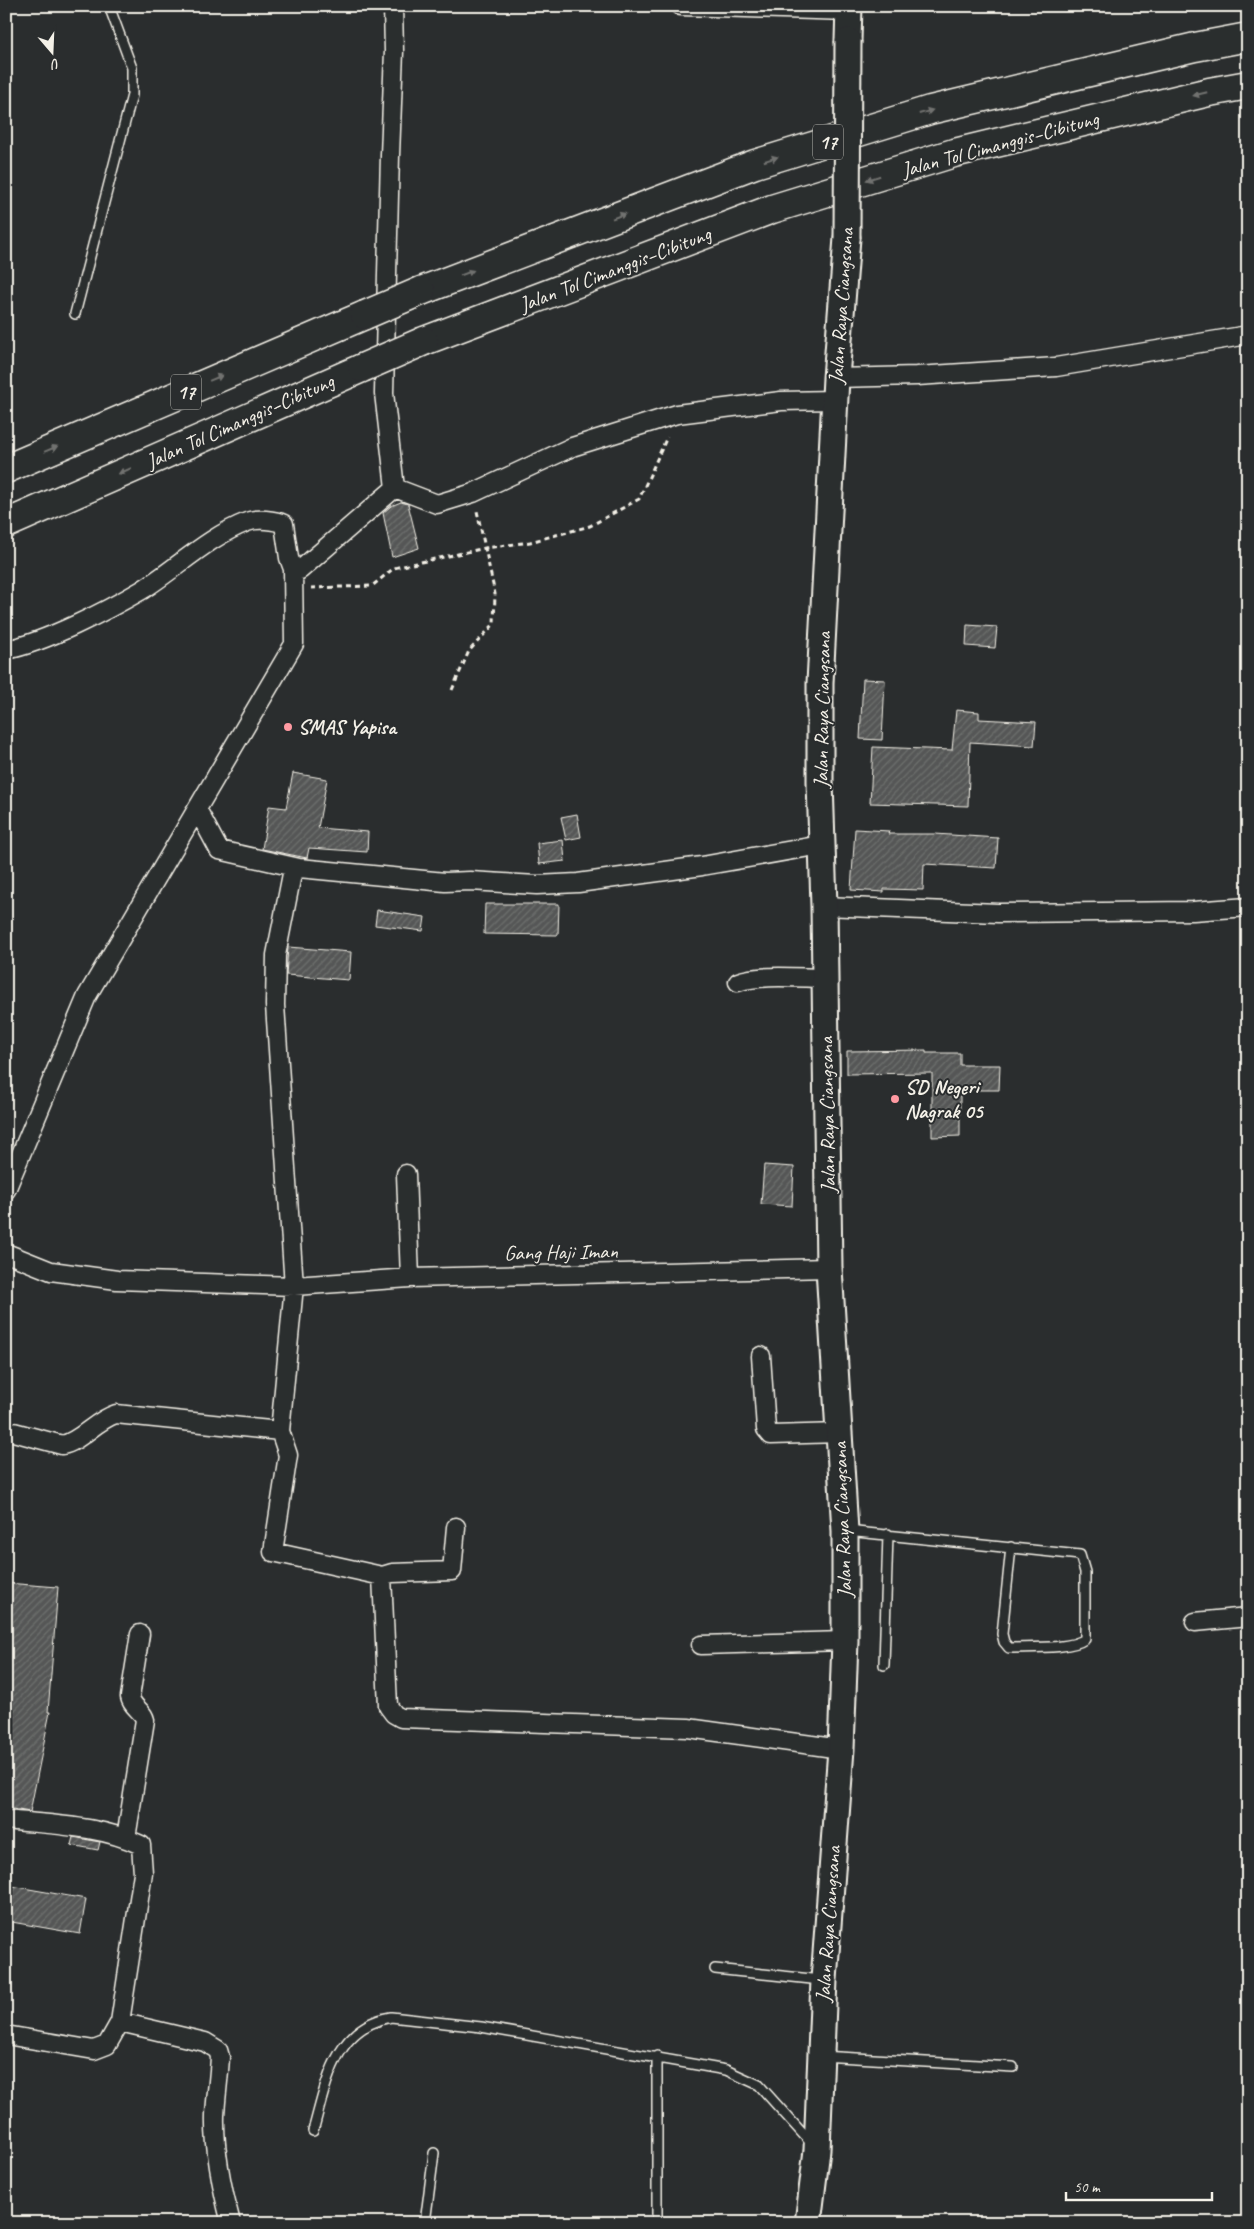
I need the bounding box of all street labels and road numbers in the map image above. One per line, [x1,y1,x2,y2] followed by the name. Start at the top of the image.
[898,105,1103,183] street label: Jalan Tol Cimanggis–Cibitung
[813,124,843,160] road number: 17
[515,220,716,318] street label: Jalan Tol Cimanggis–Cibitung
[823,226,860,386] street label: Jalan Raya Ciangsana
[141,367,340,475] street label: Jalan Tol Cimanggis–Cibitung
[171,374,201,410] road number: 17
[808,630,836,789] street label: Jalan Raya Ciangsana
[813,1035,841,1194] street label: Jalan Raya Ciangsana
[504,1238,619,1266] street label: Gang Haji Iman
[826,1440,858,1599] street label: Jalan Raya Ciangsana
[810,1844,847,2004] street label: Jalan Raya Ciangsana

